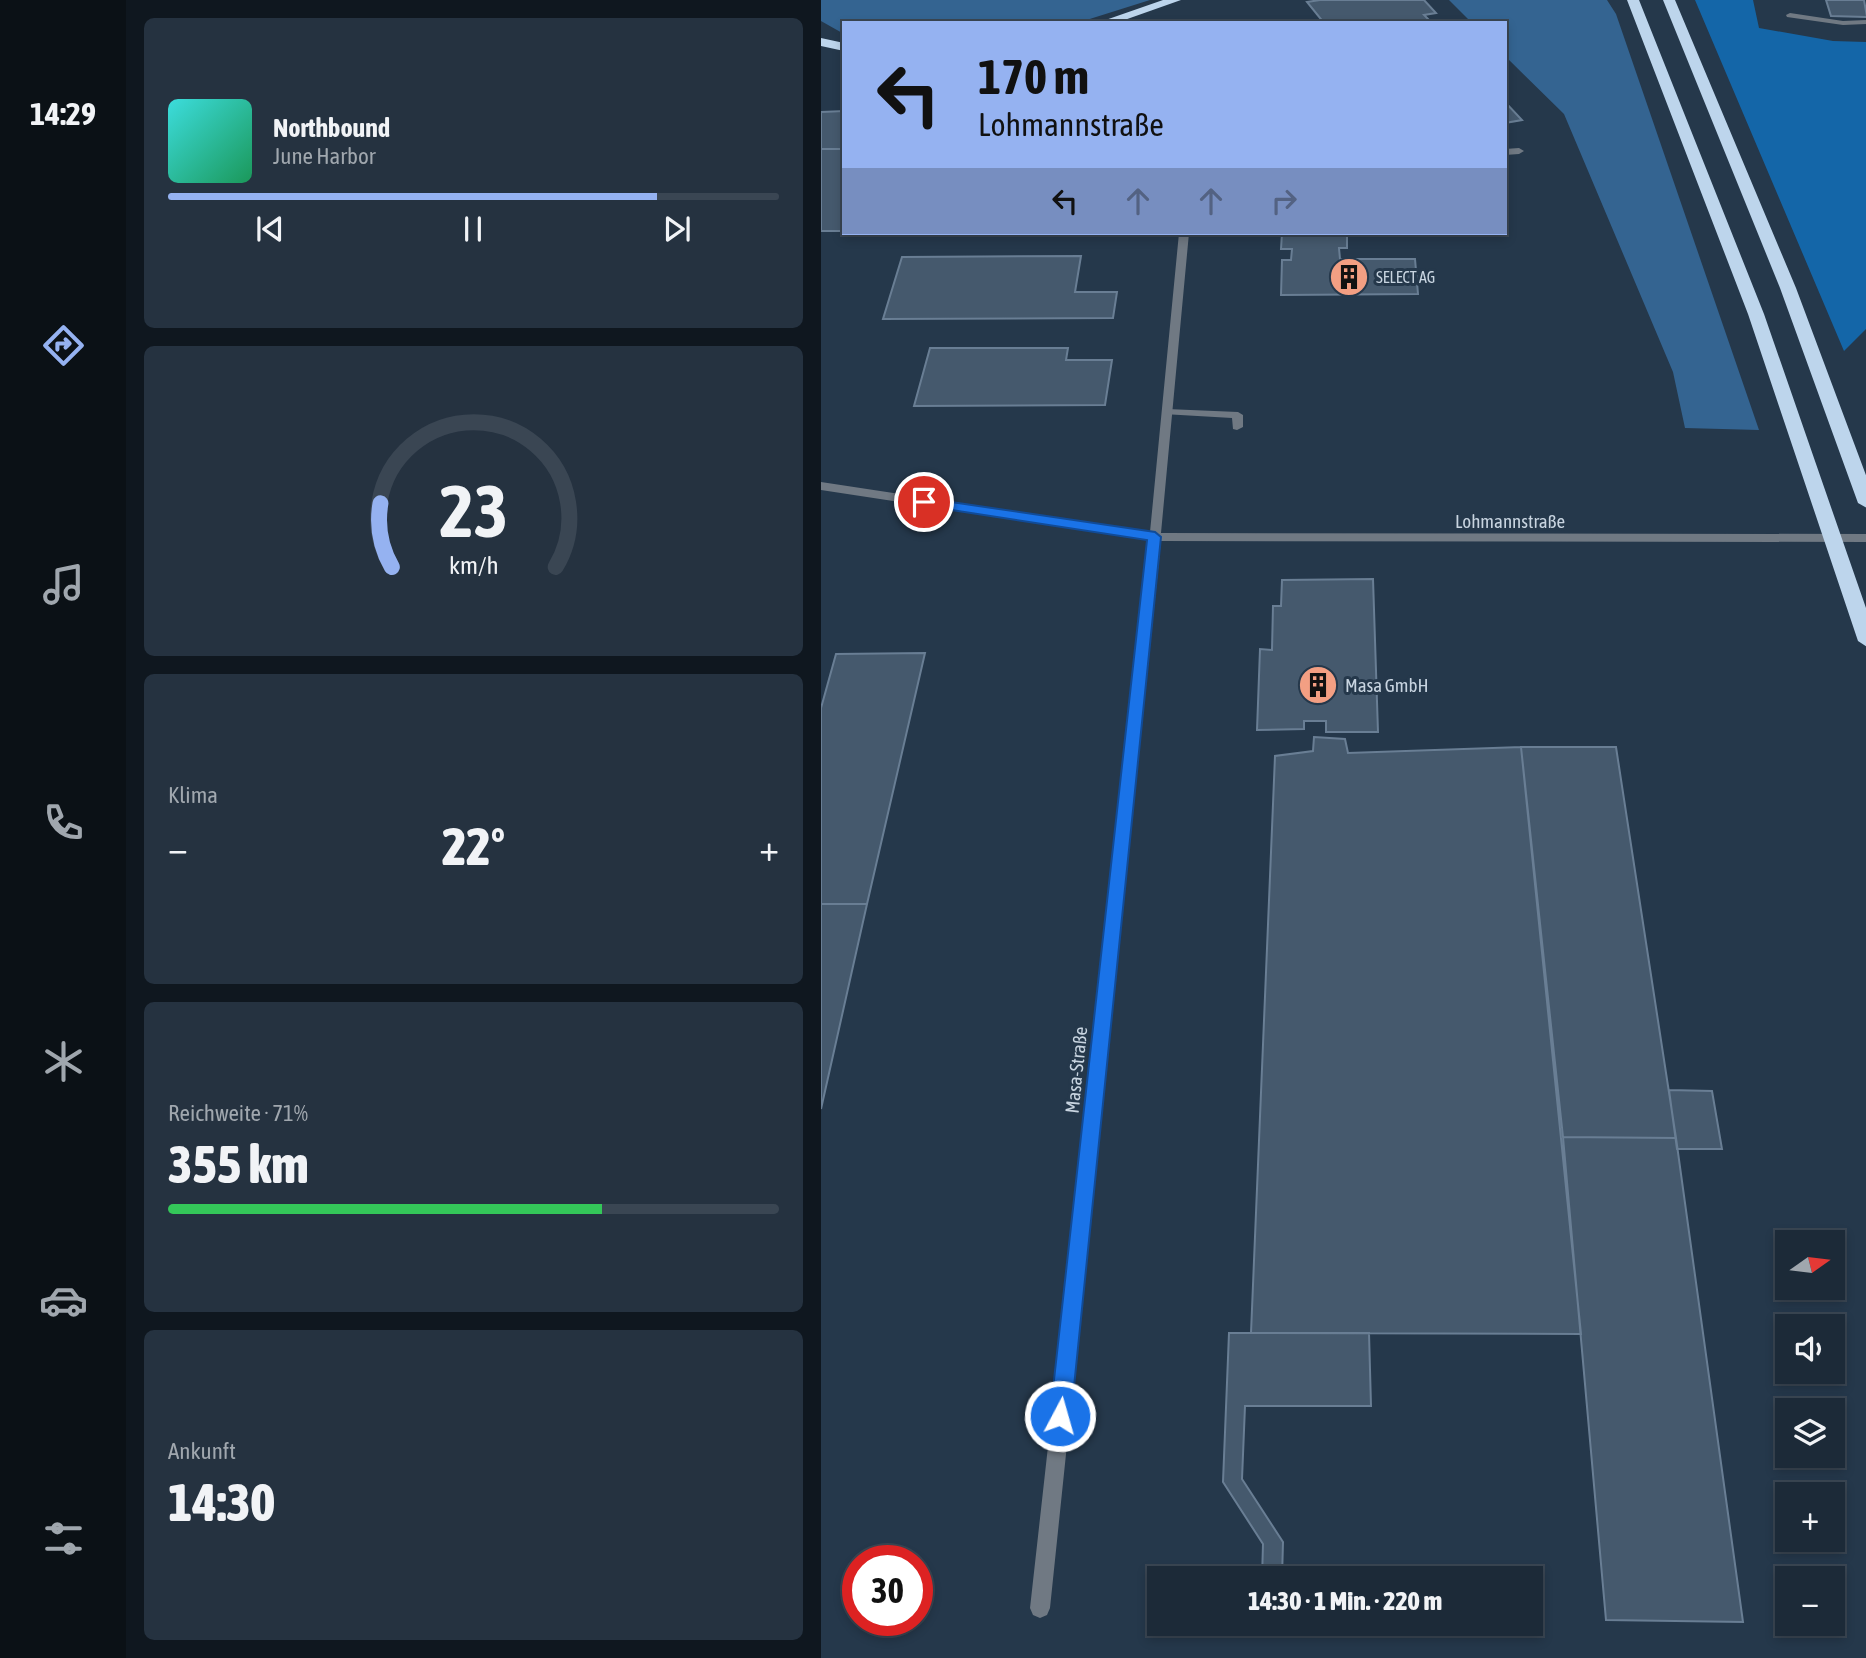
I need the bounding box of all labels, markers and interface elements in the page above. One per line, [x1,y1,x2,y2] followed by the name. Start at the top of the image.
[978,48,1089,104] text: 170 m
[863,49,954,140] icon: left
[30,95,96,132] text: 14:29
[978,106,1164,143] text: Lohmannstraße
[273,113,390,143] text: Northbound
[273,143,376,169] text: June Harbor
[1046,182,1084,220] icon: left
[1119,182,1157,220] icon: ahead
[1192,182,1230,220] icon: ahead
[1265,182,1303,220] icon: right
[251,210,289,248] icon: previous
[454,210,492,248] icon: pause
[658,210,696,248] icon: next
[1328,256,1370,298] building icon: SELECT AG
[1376,268,1435,286] place label: SELECT AG
[39,321,88,370] icon: directions
[439,469,508,552] text: 23
[894,472,954,532] pin
[905,483,943,521] icon: arrive
[1455,510,1565,532] street label: Lohmannstraße
[449,551,498,579] text: km/h
[39,560,88,609] icon: music
[1297,664,1339,706] building icon: Masa GmbH
[1345,674,1429,696] place label: Masa GmbH
[168,782,218,808] text: Klima
[39,798,88,847] icon: phone
[442,816,505,876] text: 22°
[168,826,188,869] text: −
[759,826,779,869] text: +
[1061,1026,1091,1114] street label: Masa-Straße
[39,1037,88,1086] icon: climate
[168,1100,308,1126] text: Reichweite · 71%
[168,1134,309,1194] text: 355 km
[1775,1230,1845,1300] north arrow
[1775,1230,1845,1636] map controls
[39,1276,88,1325] icon: car
[1775,1314,1845,1384] button: sound
[1023,1379,1097,1453] position arrow
[1775,1398,1845,1468] button: layers
[168,1438,236,1464] text: Ankunft
[168,1472,275,1532] text: 14:30
[1775,1482,1845,1552] button: +
[39,1514,88,1563] icon: filters
[842,1545,933,1636] speed limit sign: 30
[1775,1566,1845,1636] button: −
[1248,1586,1442,1616] text: 14:30 · 1 Min. · 220 m

